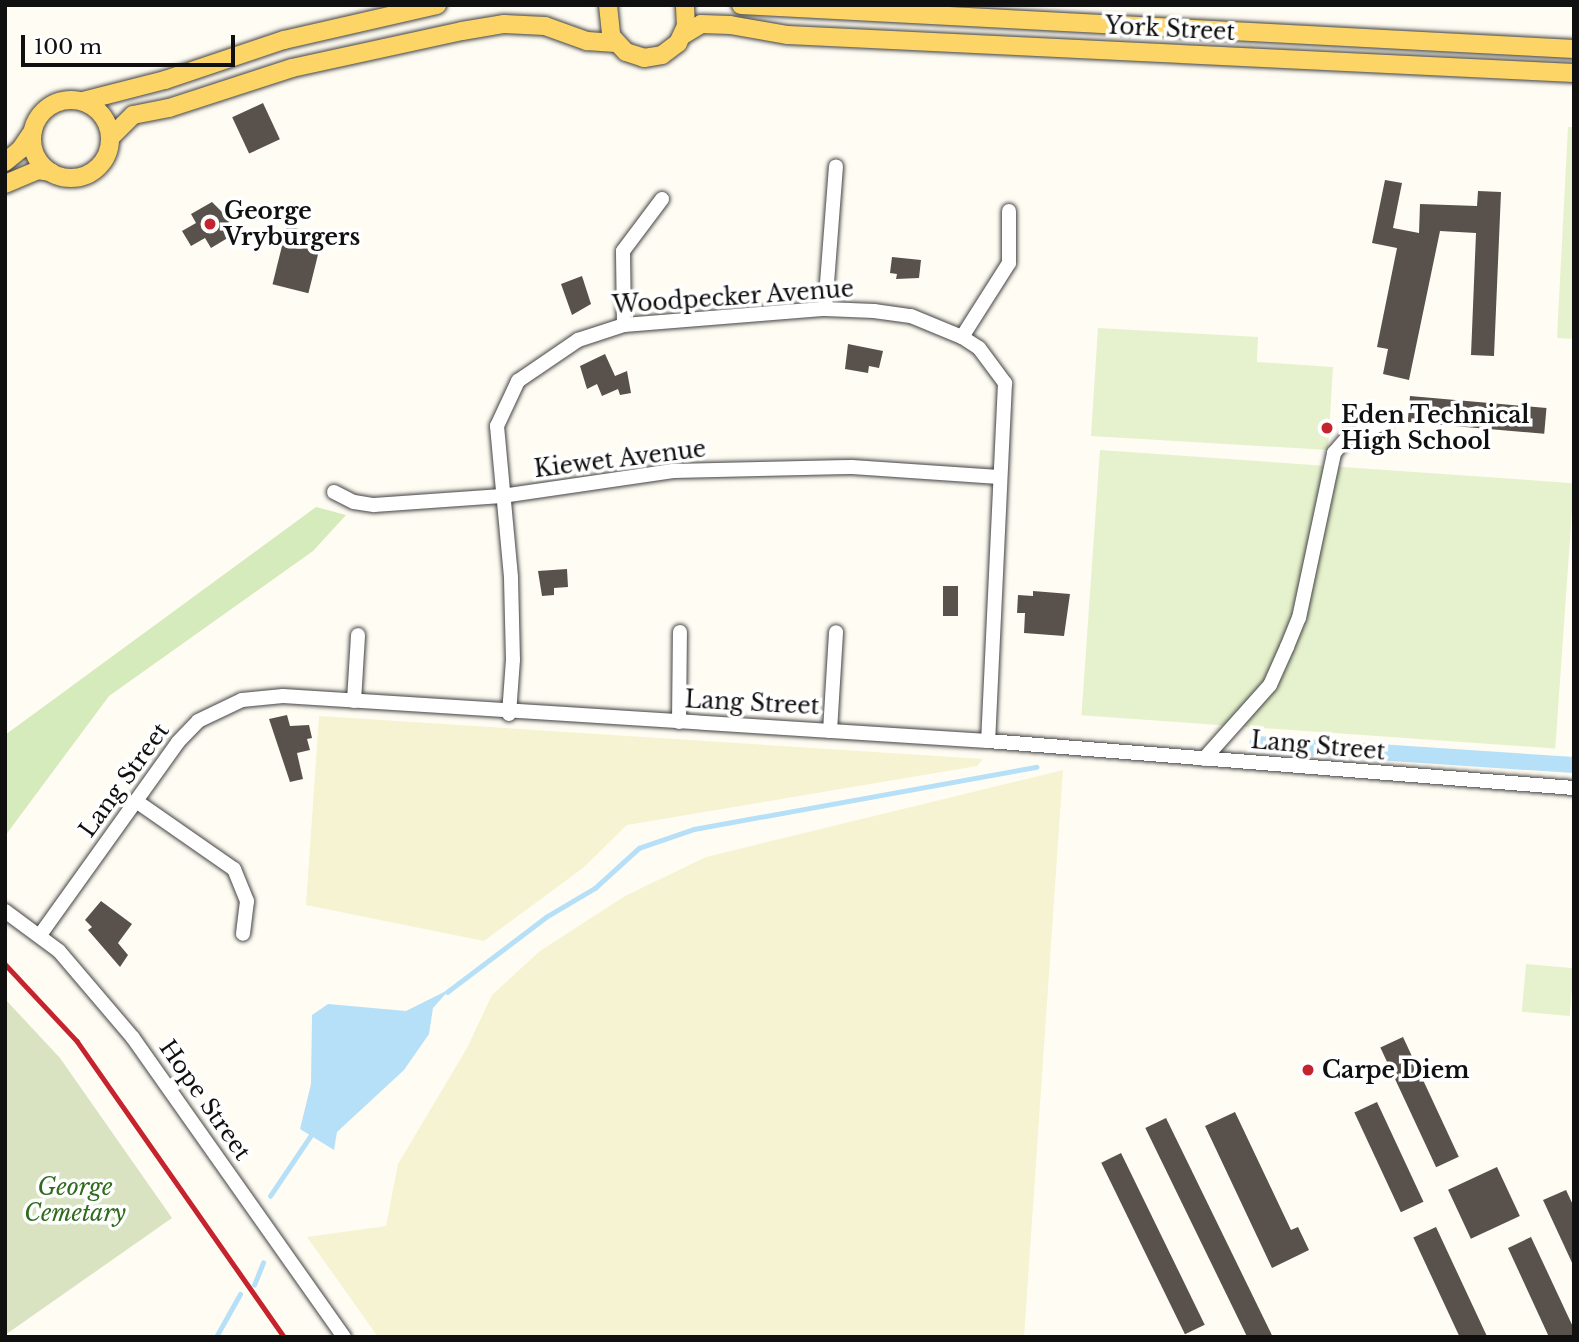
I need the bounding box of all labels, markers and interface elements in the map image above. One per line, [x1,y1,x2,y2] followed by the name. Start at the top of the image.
[1104,12,1236,46] street label: York Street
[24,21,238,65] scale bar
[34,34,102,60] text: 100 m
[224,197,360,251] place label: George Vryburgers
[202,216,218,232] marker: George Vryburgers
[611,275,855,319] street label: Woodpecker Avenue
[1341,401,1530,455] place label: Eden Technical High School
[1319,420,1335,436] marker: Eden Technical High School
[532,435,708,483] street label: Kiewet Avenue
[684,686,820,720] street label: Lang Street
[73,717,175,843] street label: Lang Street
[1250,726,1386,766] street label: Lang Street
[153,1035,257,1165] street label: Hope Street
[1322,1056,1470,1084] place label: Carpe Diem
[1300,1062,1316,1078] marker: Carpe Diem
[24,1173,126,1227] park label: George Cemetary

